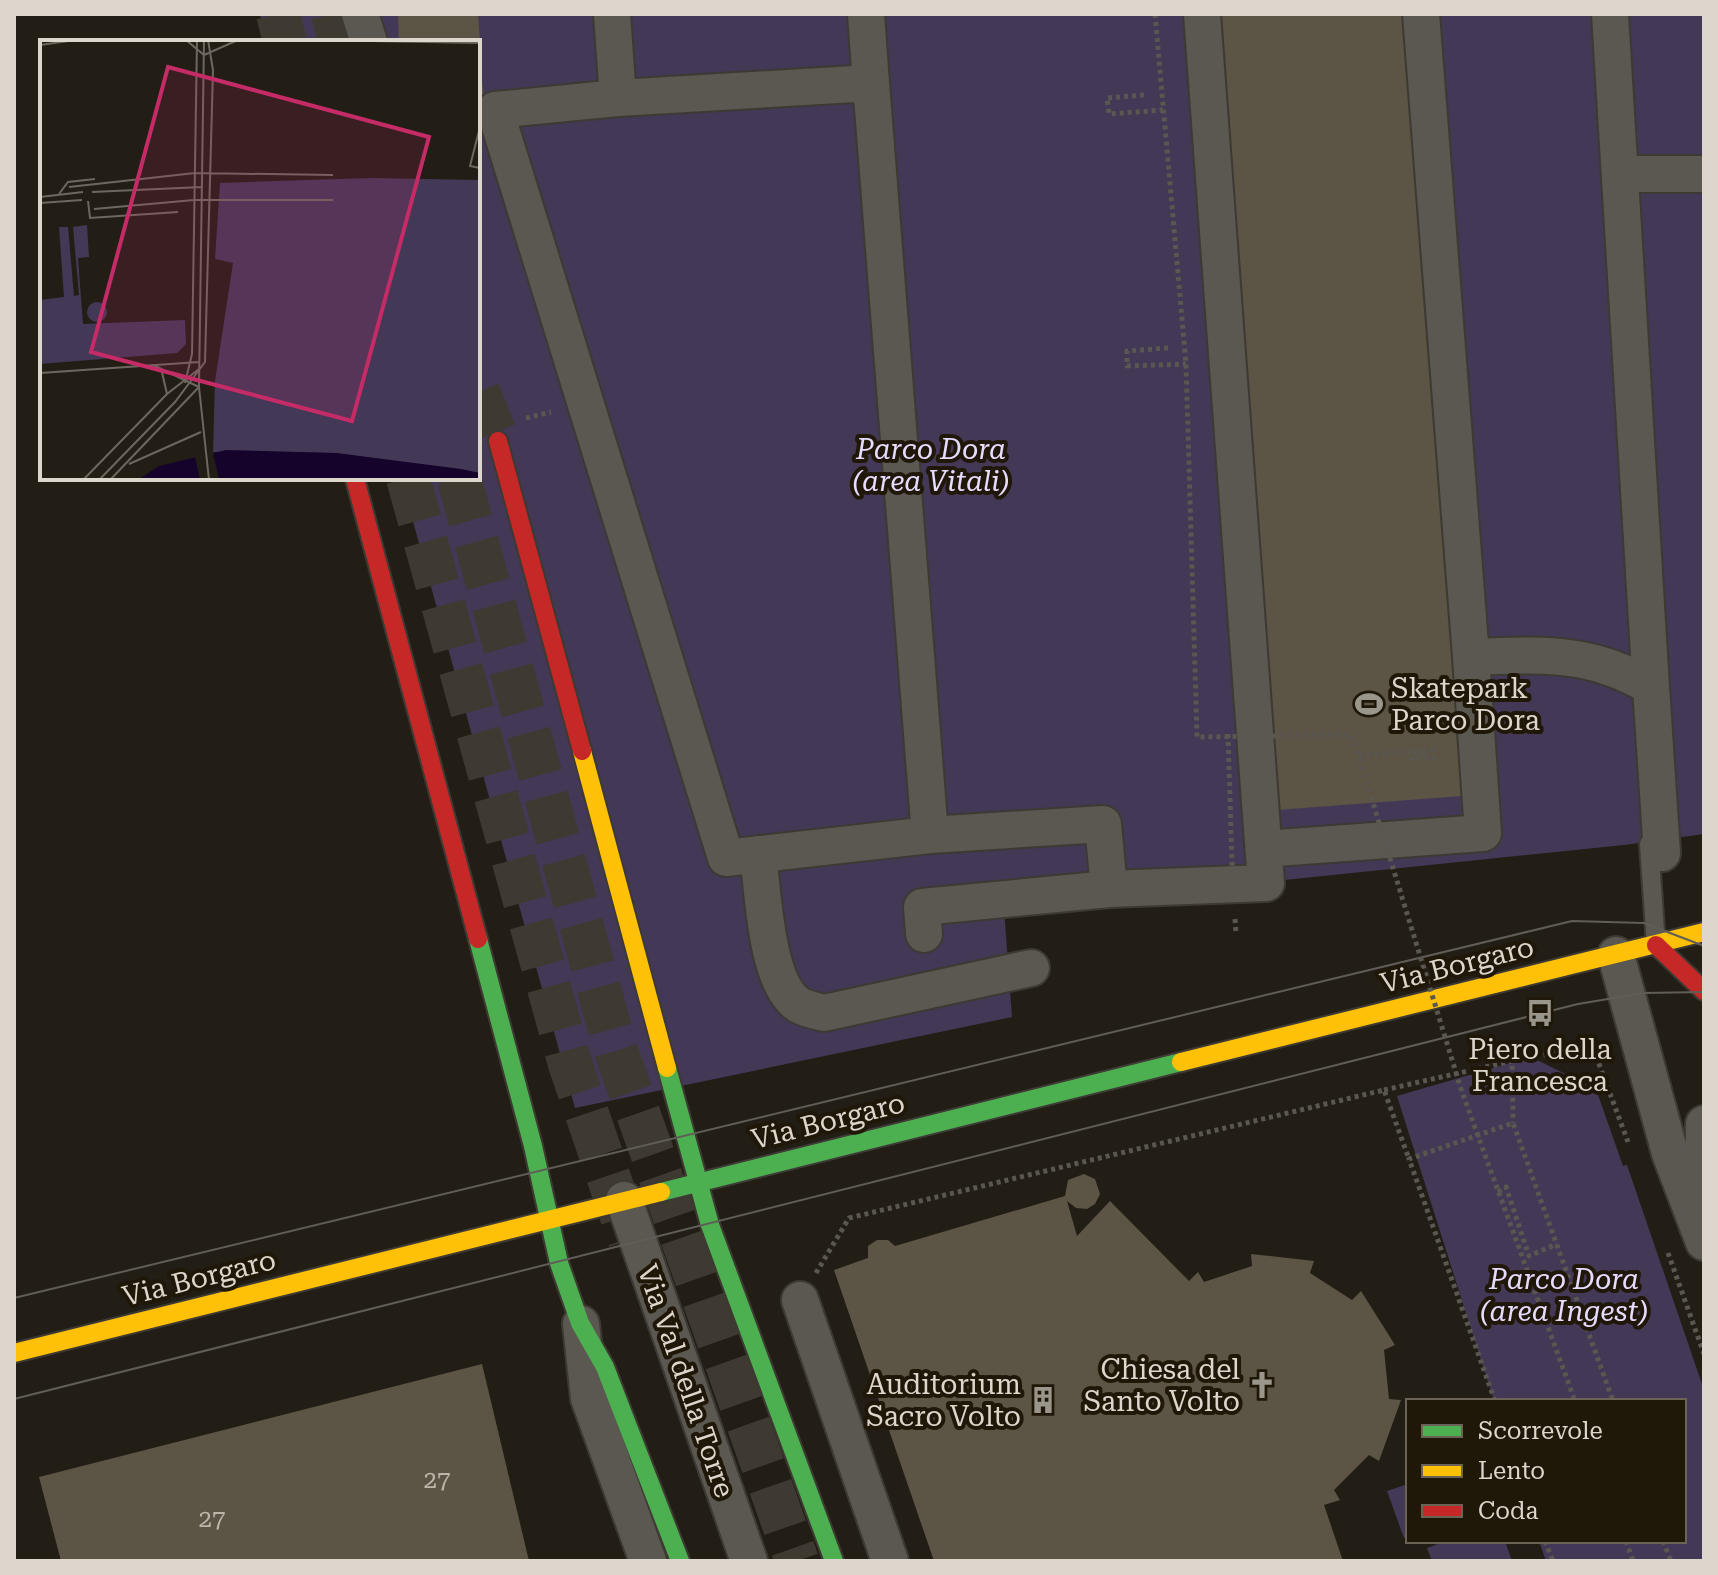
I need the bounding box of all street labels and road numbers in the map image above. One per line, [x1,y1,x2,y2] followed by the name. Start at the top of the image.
[1377,930,1537,1000] street label: Via Borgaro
[748,1086,908,1156] street label: Via Borgaro
[119,1243,279,1313] street label: Via Borgaro
[631,1260,741,1502] street label: Via Val della Torre

